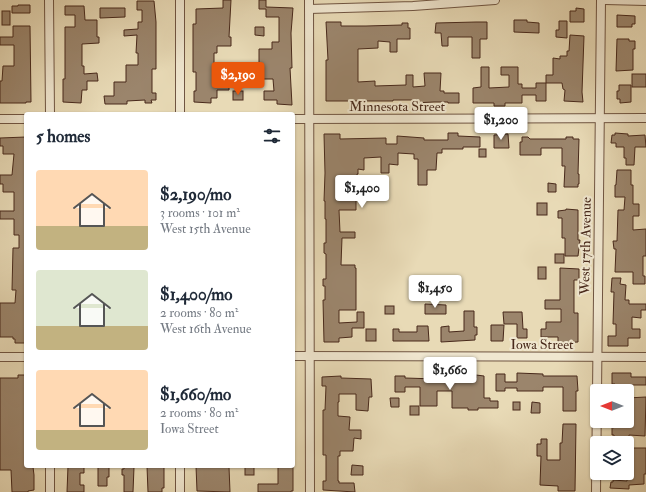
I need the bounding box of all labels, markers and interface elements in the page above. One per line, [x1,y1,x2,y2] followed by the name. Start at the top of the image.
[205,62,271,96] pin: $2,190
[221,67,255,83] text: $2,190
[349,98,445,115] street label: Minnesota Street
[468,107,534,141] pin: $1,200
[483,112,519,128] text: $1,200
[261,125,283,147] icon: filters
[36,126,90,147] text: 5 homes
[329,175,395,209] pin: $1,400
[344,180,380,196] text: $1,400
[160,184,231,205] text: $2,190/mo
[68,186,116,234] icon: home
[576,197,595,296] street label: West 17th Avenue
[160,205,240,221] text: 3 rooms · 101 m²
[160,221,251,237] text: West 15th Avenue
[402,275,468,309] pin: $1,450
[418,280,452,296] text: $1,450
[160,284,232,305] text: $1,400/mo
[68,286,116,334] icon: home
[160,305,238,321] text: 2 rooms · 80 m²
[160,321,251,337] text: West 16th Avenue
[510,336,574,353] street label: Iowa Street
[417,357,483,391] pin: $1,660
[433,362,467,378] text: $1,660
[160,384,231,405] text: $1,660/mo
[590,384,634,428] north arrow
[590,384,634,480] map controls
[68,386,116,434] icon: home
[160,405,238,421] text: 2 rooms · 80 m²
[160,421,219,437] text: Iowa Street
[590,436,634,480] button: layers

